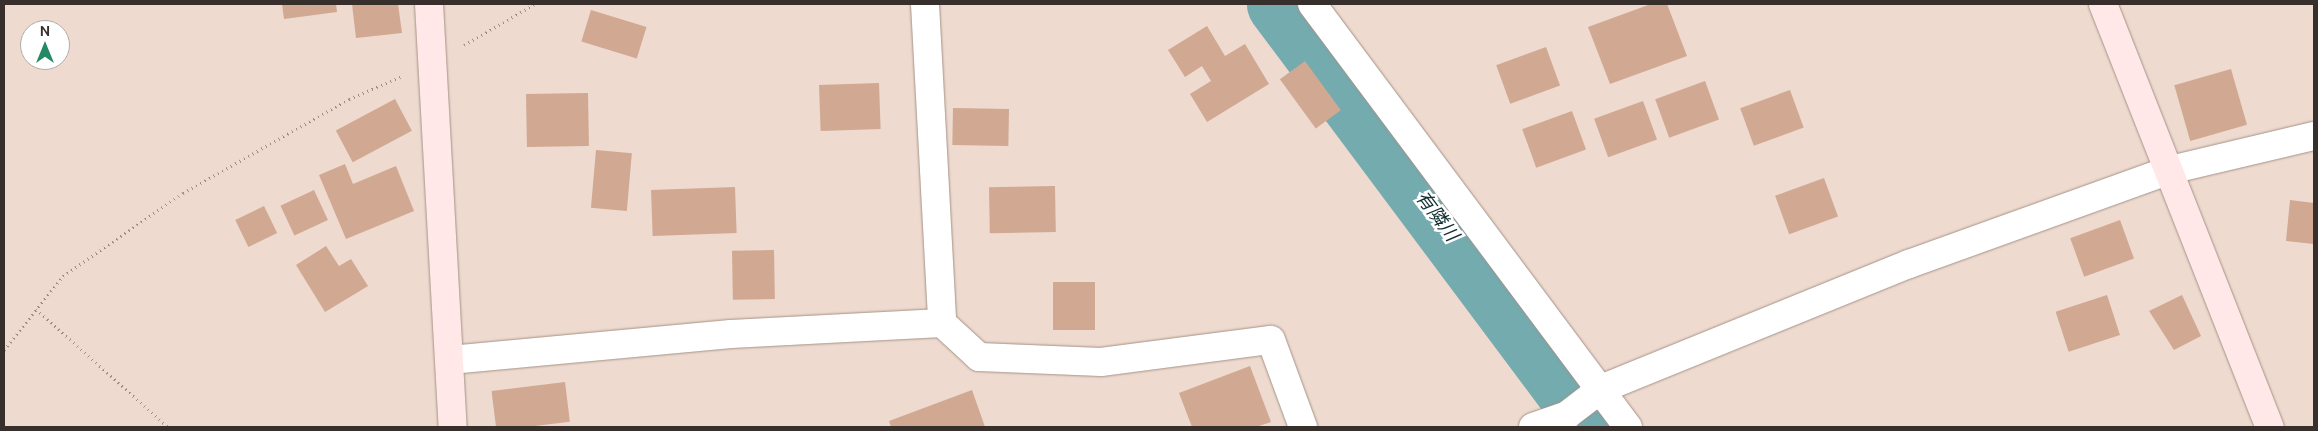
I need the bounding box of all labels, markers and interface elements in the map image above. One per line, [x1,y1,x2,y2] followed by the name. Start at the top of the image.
[20,20,70,70] north arrow
[40,23,50,39] text: N
[1411,186,1463,246] water label: 有隣川

